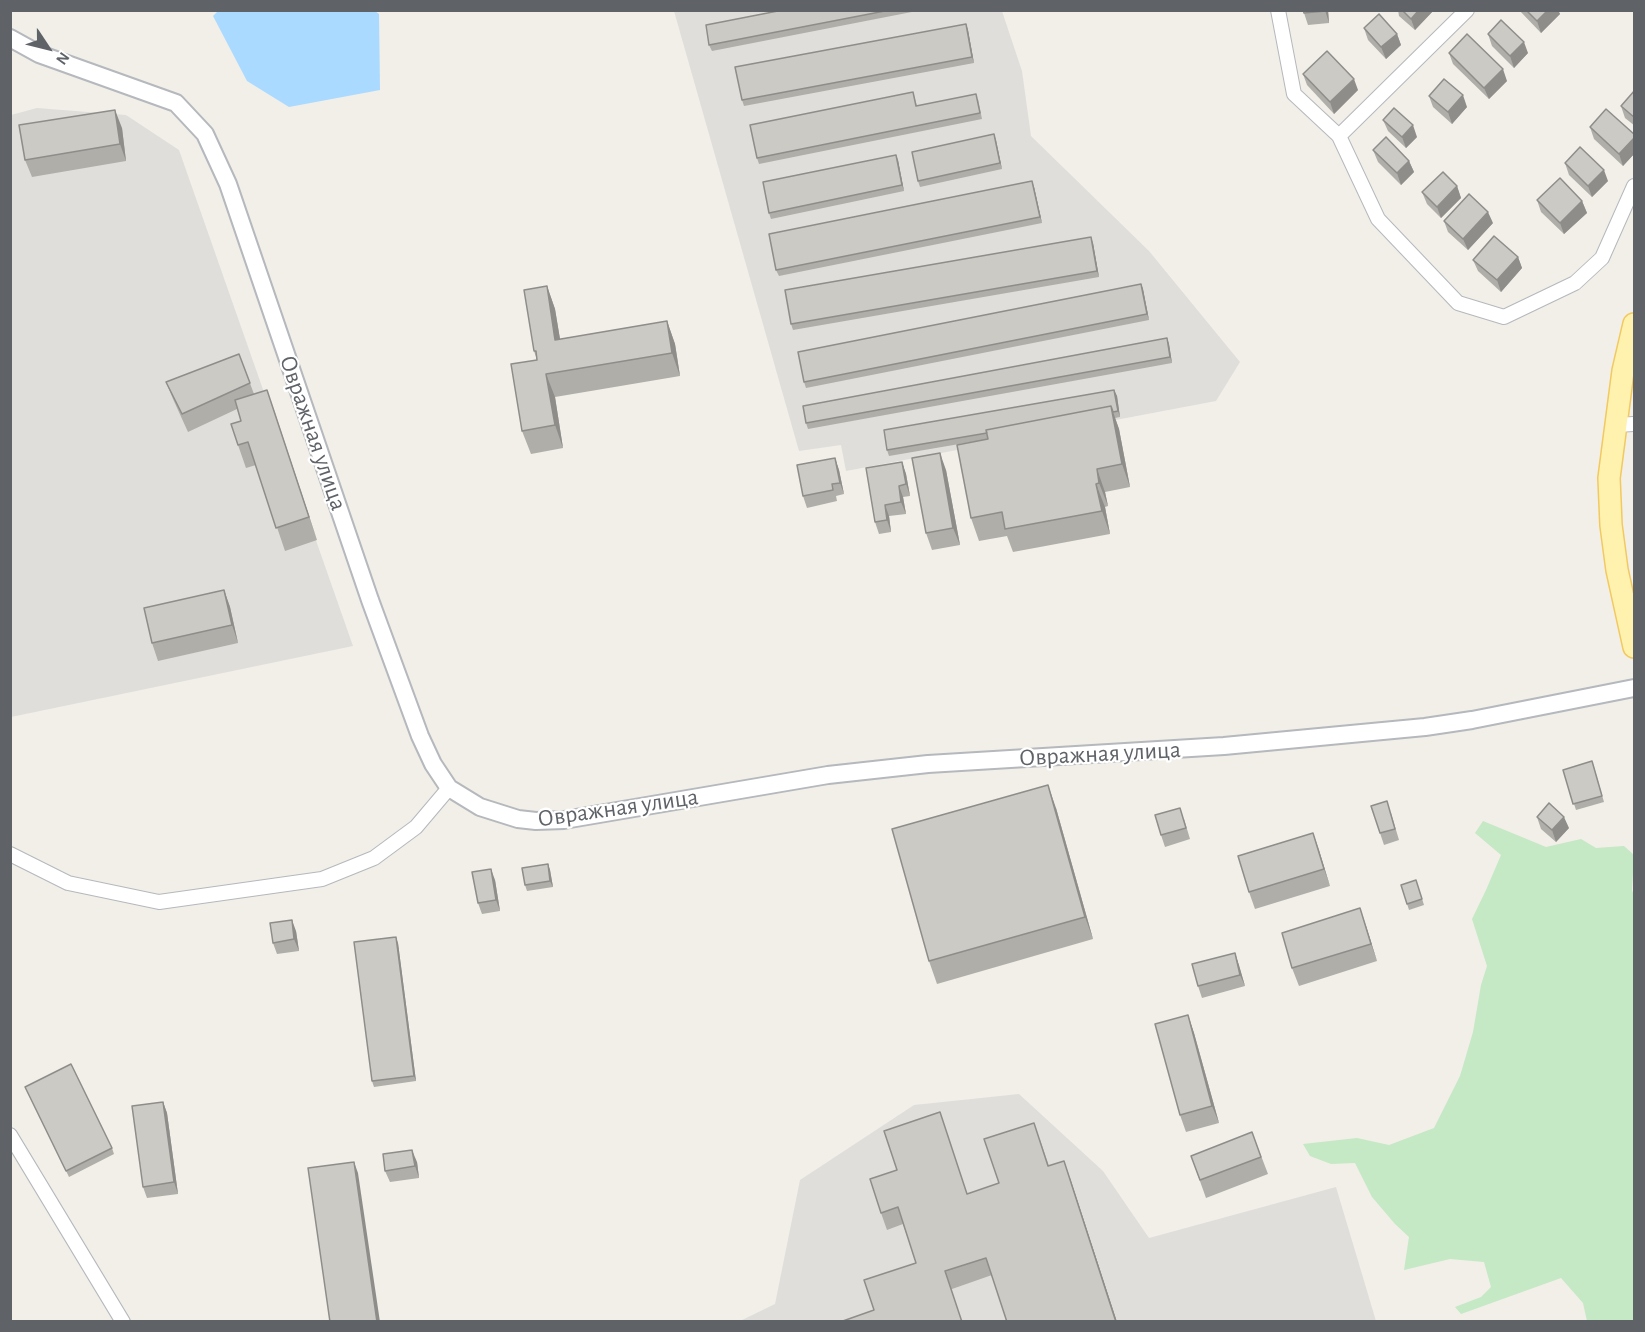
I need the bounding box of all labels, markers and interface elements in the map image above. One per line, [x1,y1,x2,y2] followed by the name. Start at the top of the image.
[18,18,78,78] north arrow
[53,49,72,67] text: N
[273,352,353,514] street label: Овражная улица
[1018,735,1182,773] street label: Овражная улица
[536,782,700,834] street label: Овражная улица

